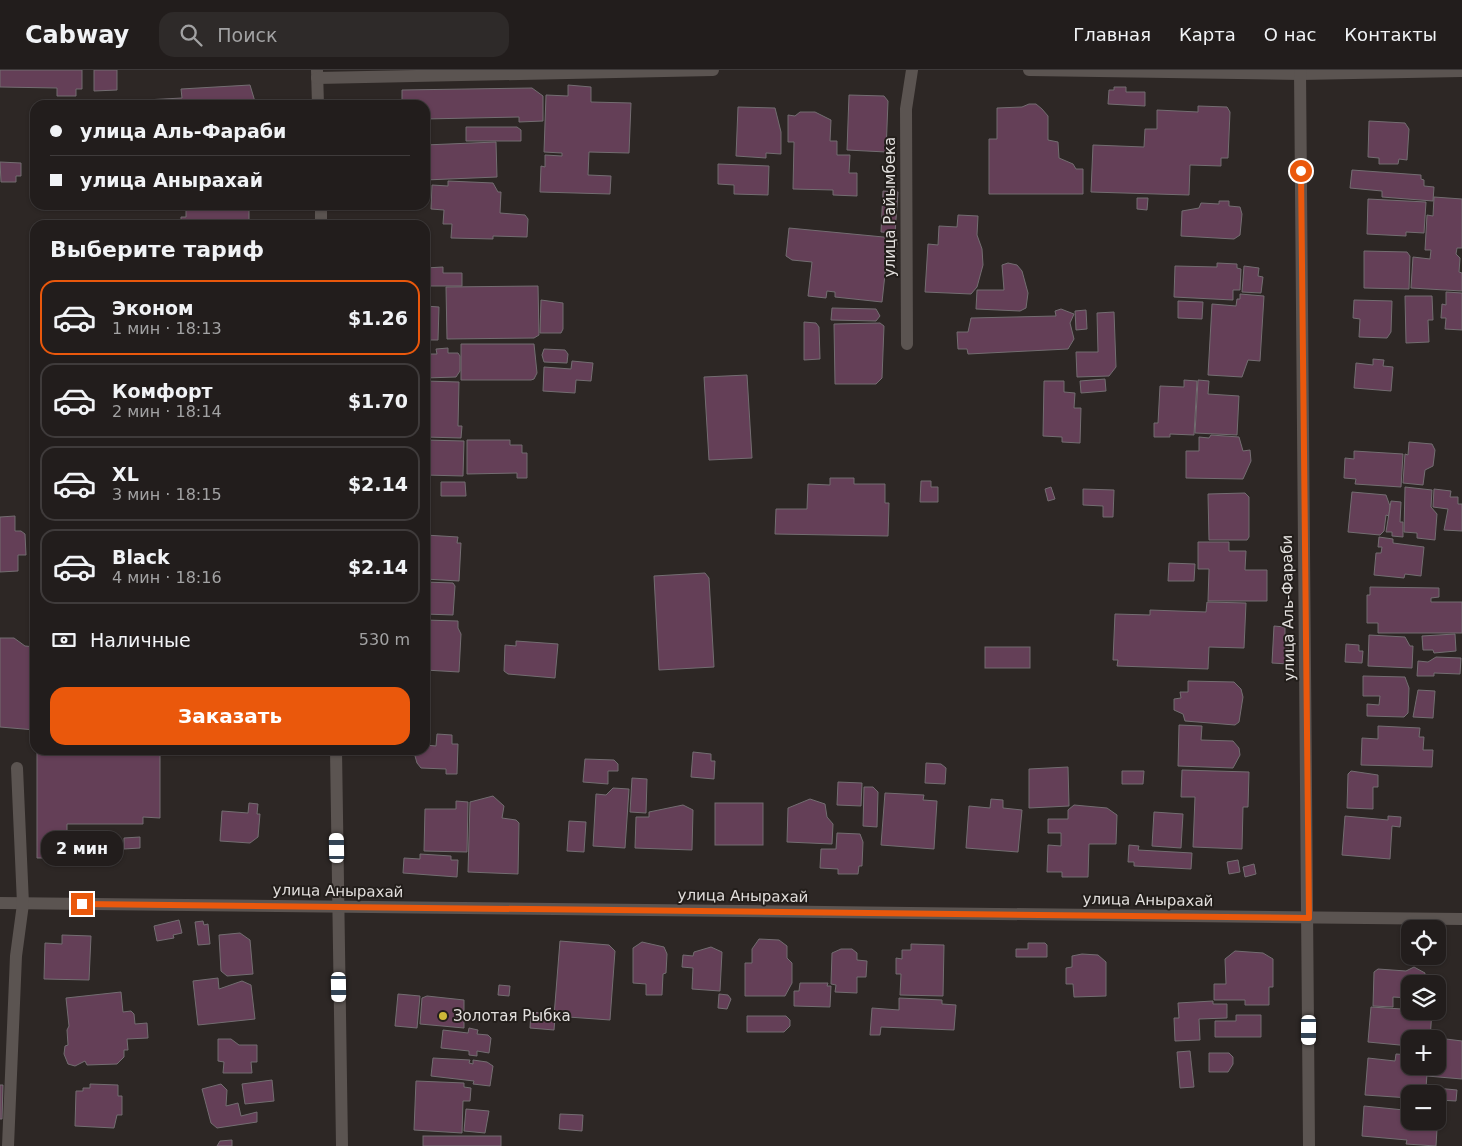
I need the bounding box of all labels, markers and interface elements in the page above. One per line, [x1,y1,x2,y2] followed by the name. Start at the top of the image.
[159,12,509,57] search box
[25,21,129,49] text: Cabway
[177,21,205,49] icon: search
[217,24,277,46] text: Поиск
[1073,24,1151,45] text: Главная
[1179,24,1236,45] text: Карта
[1264,24,1316,45] text: О нас
[1344,24,1437,45] text: Контакты
[80,120,286,142] text: улица Аль-Фараби
[881,137,899,277] street label: улица Райымбека
[1290,160,1312,182] route start
[80,169,263,191] text: улица Анырахай
[50,237,264,262] text: Выберите тариф
[52,295,97,340] icon: car
[112,297,194,319] text: Эконом
[348,307,408,329] text: $1.26
[112,319,222,338] text: 1 мин · 18:13
[52,378,97,423] icon: car
[112,380,213,402] text: Комфорт
[348,390,408,412] text: $1.70
[112,402,222,421] text: 2 мин · 18:14
[52,461,97,506] icon: car
[112,463,139,485] text: XL
[348,473,408,495] text: $2.14
[112,485,222,504] text: 3 мин · 18:15
[1278,535,1298,681] street label: улица Аль-Фараби
[52,544,97,589] icon: car
[112,546,170,568] text: Black
[348,556,408,578] text: $2.14
[112,568,222,587] text: 4 мин · 18:16
[50,626,78,654] icon: cash
[90,629,191,651] text: Наличные
[359,630,410,649] text: 530 m
[50,687,410,745] button: Заказать
[41,832,123,866] callout: 2 мин
[329,833,344,863] car
[56,839,108,858] text: 2 мин
[272,881,404,901] street label: улица Анырахай
[677,886,809,906] street label: улица Анырахай
[1082,890,1214,910] street label: улица Анырахай
[71,893,93,915] route end
[1401,920,1446,1130] map controls
[1401,920,1446,965] button: locate
[331,972,346,1002] car
[1401,975,1446,1020] button: layers
[453,1007,571,1025] place label: Золотая Рыбка
[437,1010,449,1022] marker: Золотая Рыбка
[1301,1015,1316,1045] car
[1401,1030,1446,1075] button: +
[1401,1085,1446,1130] button: −

